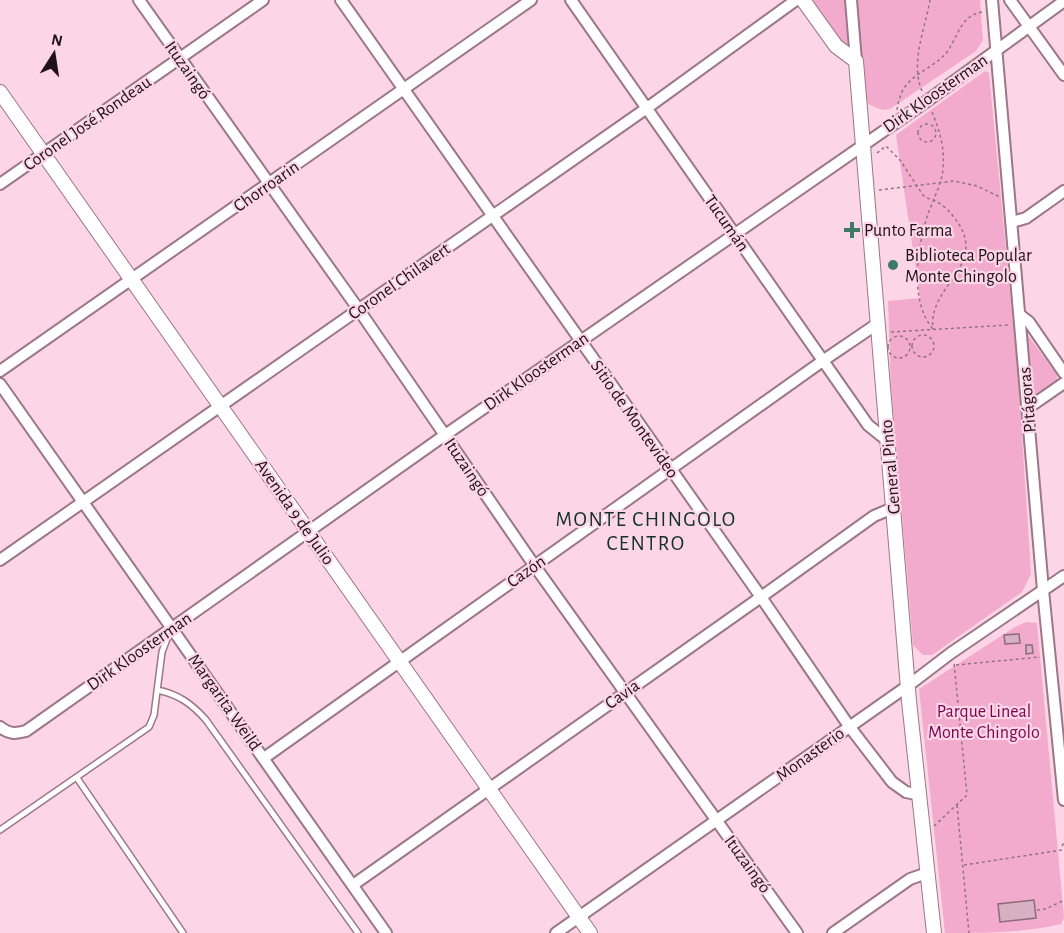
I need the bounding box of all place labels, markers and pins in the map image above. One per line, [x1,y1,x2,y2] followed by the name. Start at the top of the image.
[864,222,953,240] place label: Punto Farma
[845,223,859,237] marker: Punto Farma
[905,247,1032,286] place label: Biblioteca Popular Monte Chingolo
[886,258,900,272] marker: Biblioteca Popular Monte Chingolo

